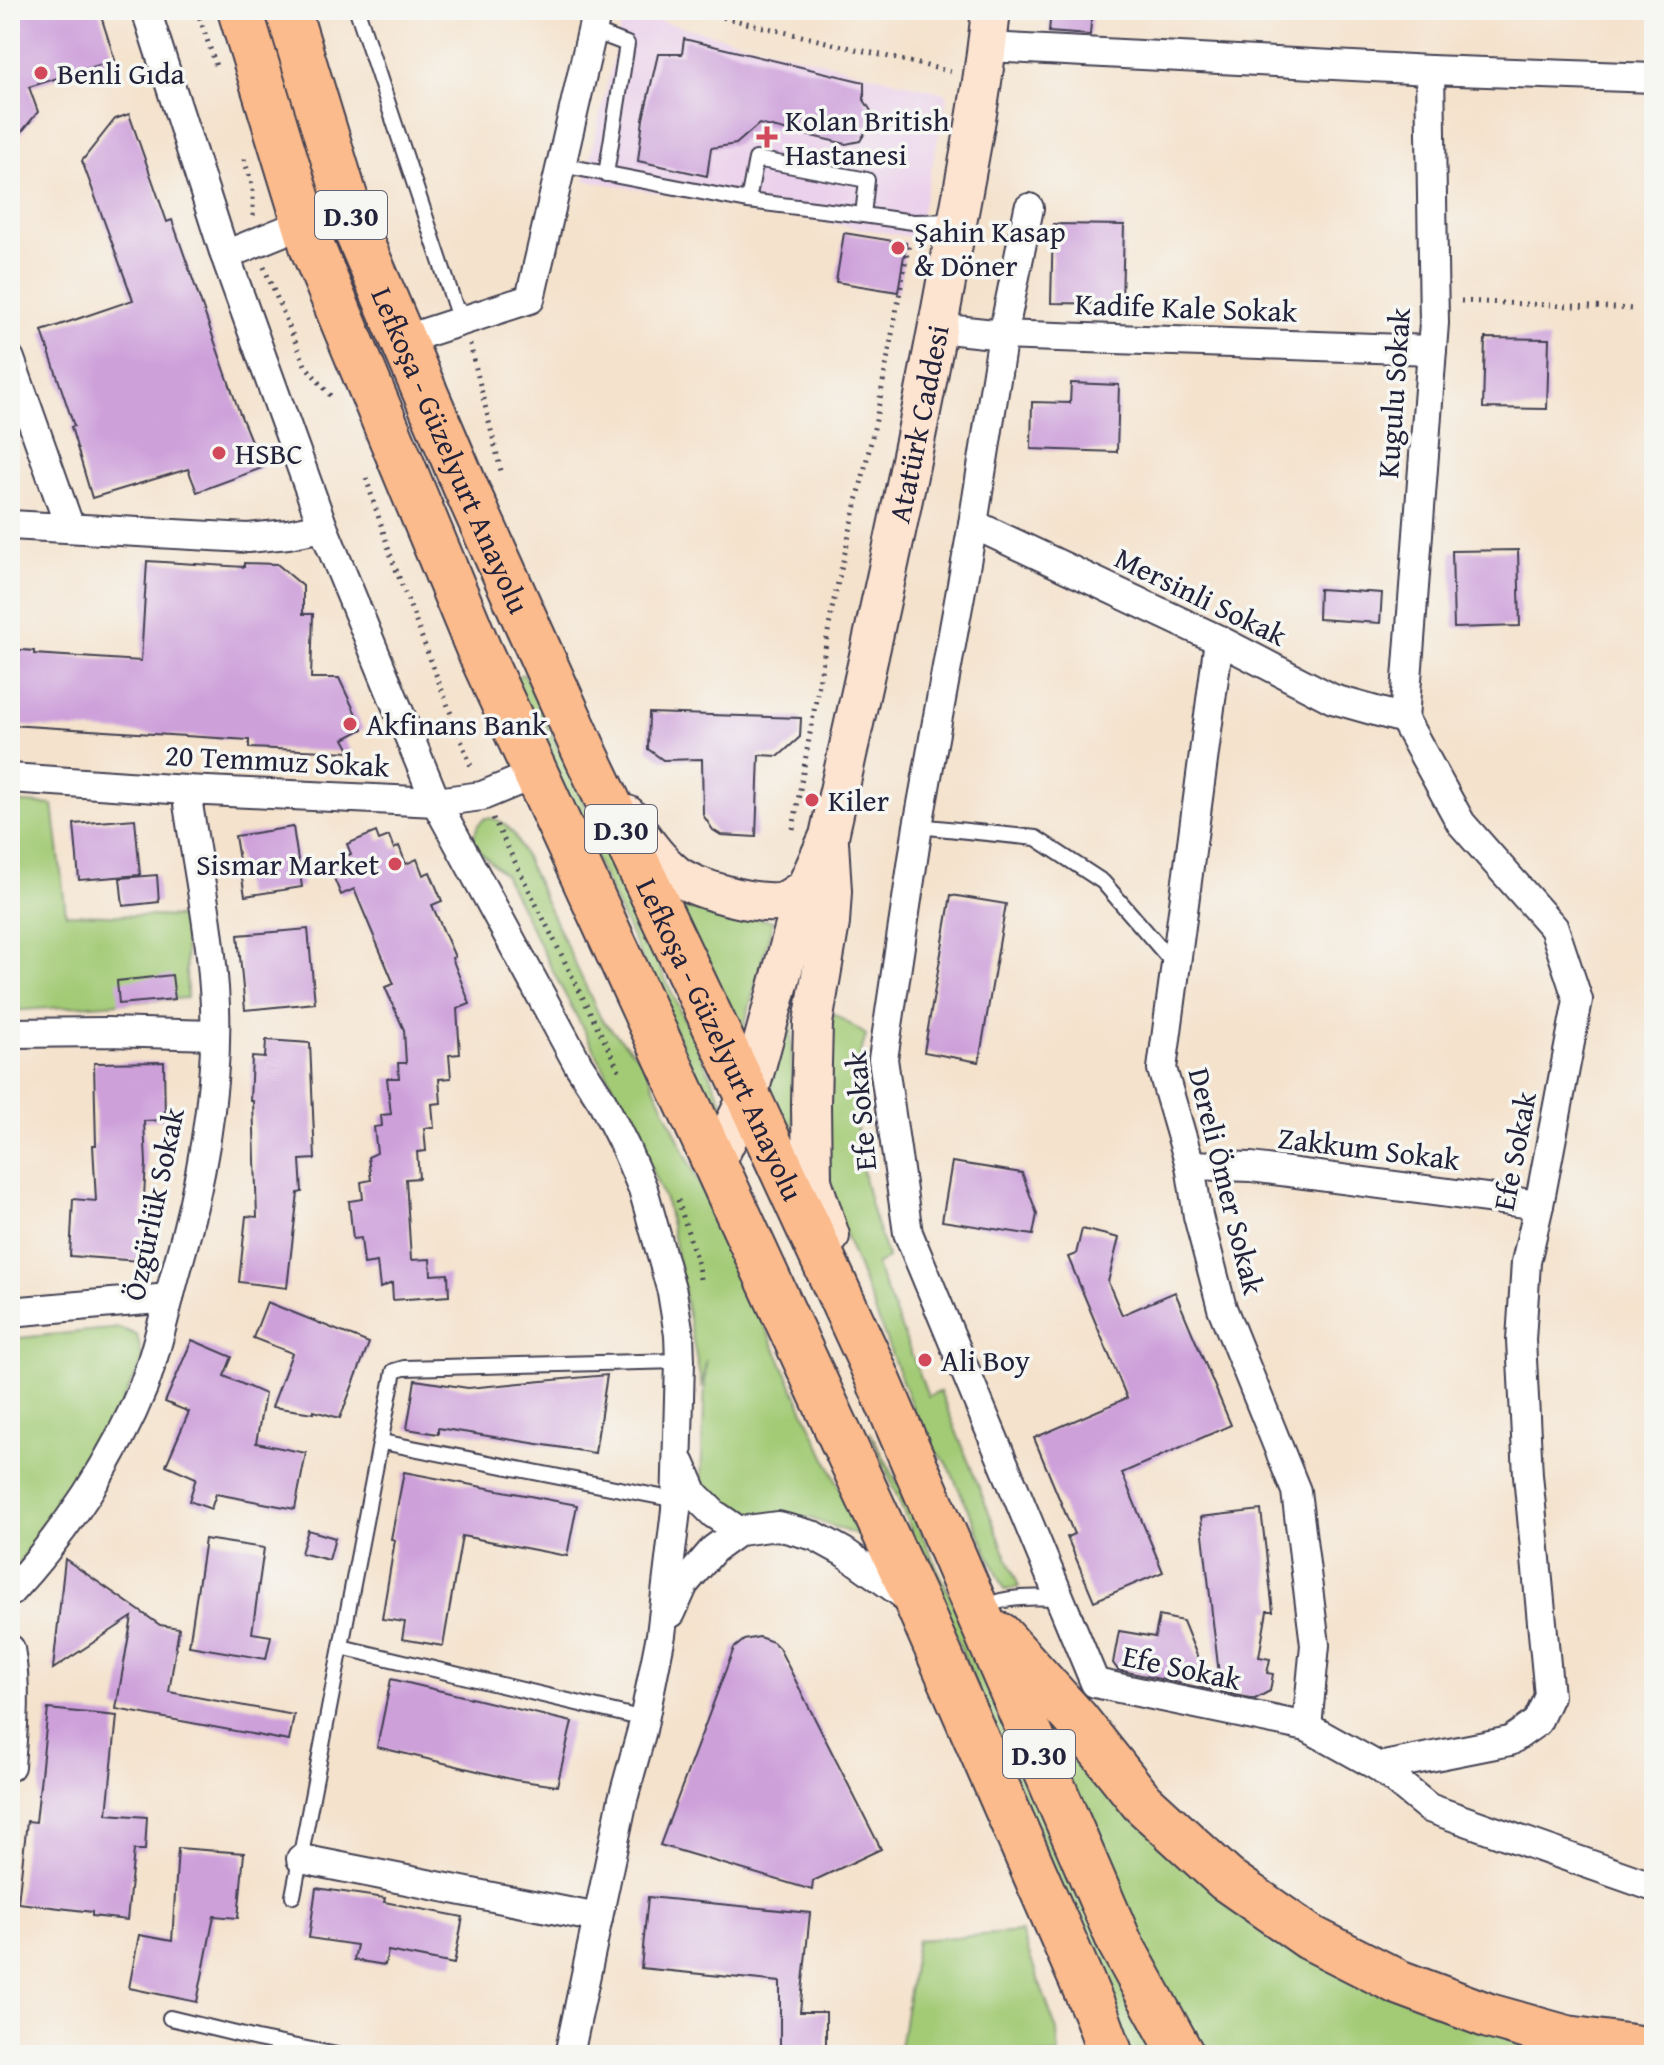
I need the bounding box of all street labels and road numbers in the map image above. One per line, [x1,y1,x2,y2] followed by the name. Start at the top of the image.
[315,191,387,239] road number: D.30
[361,280,542,621] street label: Lefkoşa - Güzelyurt Anayolu
[1074,281,1299,333] street label: Kadife Kale Sokak
[1365,305,1421,480] street label: Kugulu Sokak
[877,321,960,527] street label: Atatürk Caddesi
[1108,535,1295,657] street label: Mersinli Sokak
[164,732,391,788] street label: 20 Temmuz Sokak
[585,805,657,853] road number: D.30
[626,871,816,1208] street label: Lefkoşa - Güzelyurt Anayolu
[833,1049,887,1173] street label: Efe Sokak
[1178,1063,1277,1300] street label: Dereli Ömer Sokak
[1481,1087,1547,1214] street label: Efe Sokak
[111,1103,195,1304] street label: Özgürlük Sokak
[1276,1115,1463,1181] street label: Zakkum Sokak
[1119,1633,1246,1701] street label: Efe Sokak
[1003,1730,1075,1778] road number: D.30

